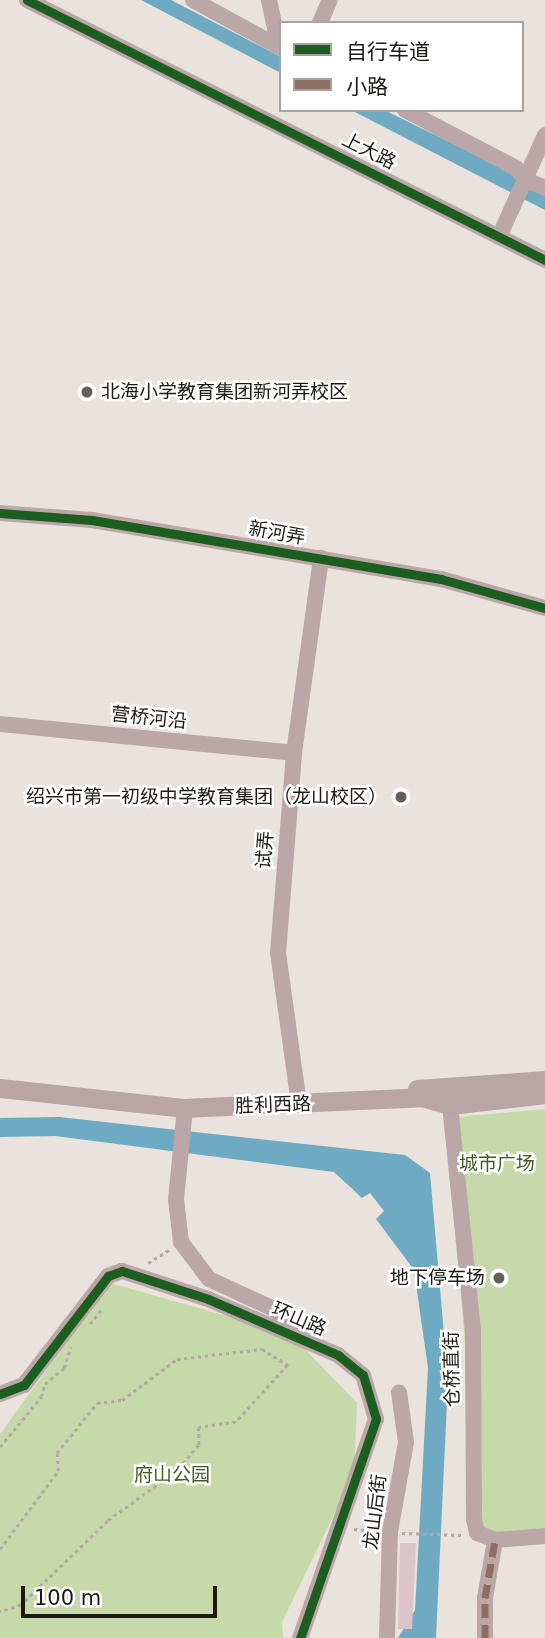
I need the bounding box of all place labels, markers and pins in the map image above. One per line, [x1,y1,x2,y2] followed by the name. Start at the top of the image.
[101,381,348,403] place label: 北海小学教育集团新河弄校区
[79,384,95,400] marker: 北海小学教育集团新河弄校区
[26,786,387,808] place label: 绍兴市第一初级中学教育集团（龙山校区）
[393,789,409,805] marker: 绍兴市第一初级中学教育集团（龙山校区）
[390,1267,485,1289] place label: 地下停车场
[491,1270,507,1286] marker: 地下停车场

